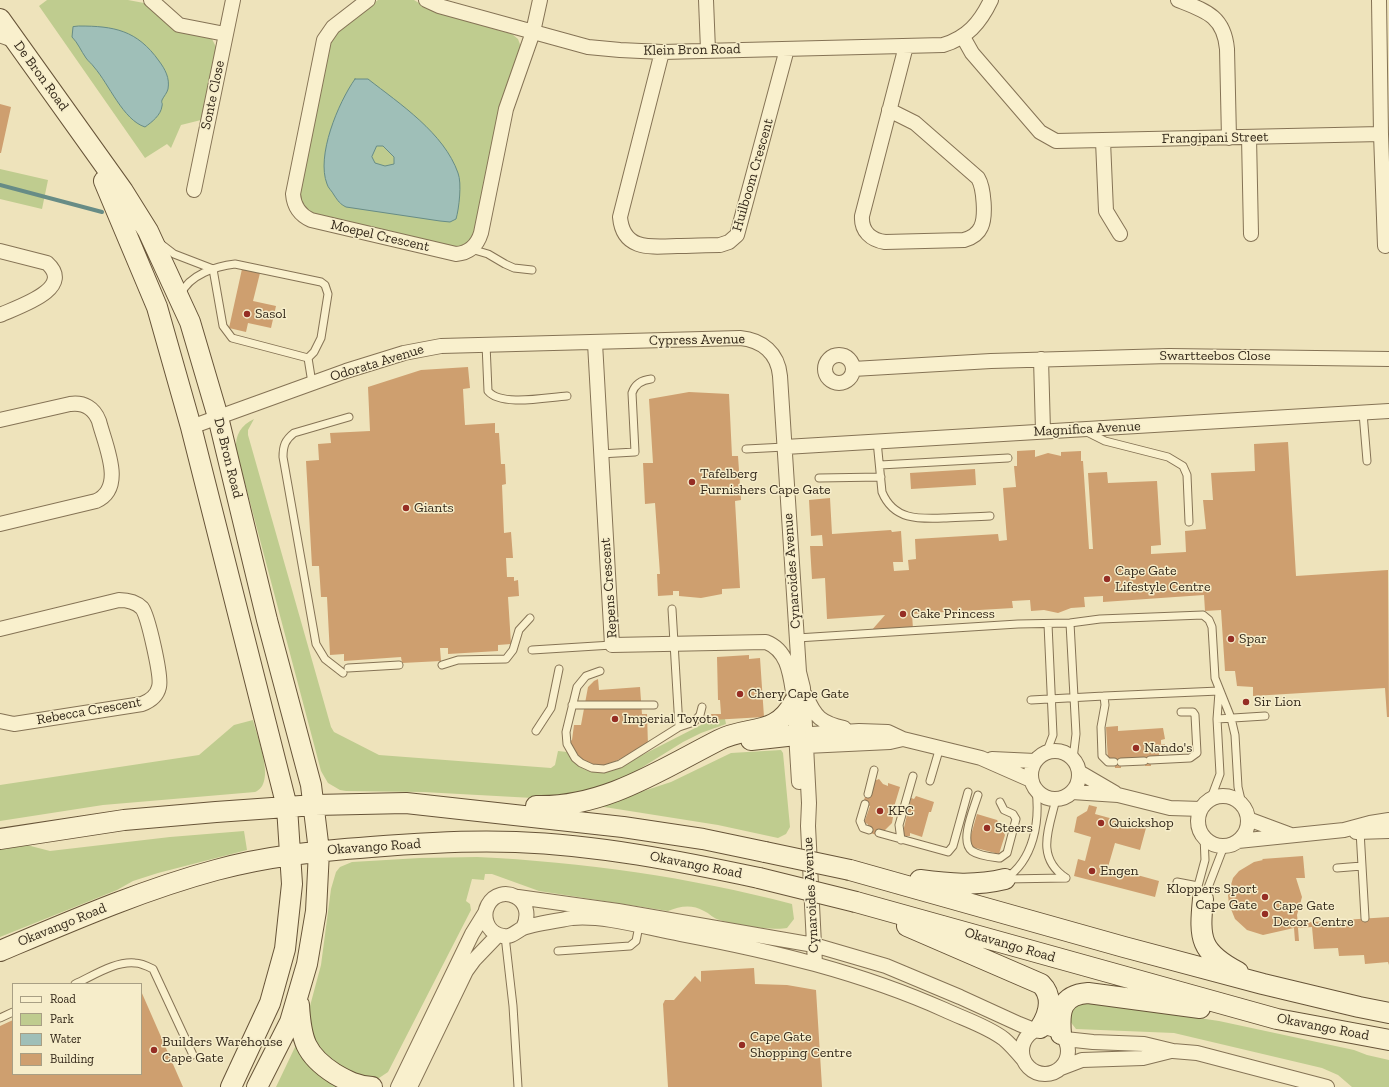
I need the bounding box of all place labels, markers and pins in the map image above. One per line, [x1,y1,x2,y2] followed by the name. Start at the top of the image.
[255,306,286,322] place label: Sasol
[242,309,252,319] marker: Sasol
[700,466,831,498] place label: Tafelberg Furnishers Cape Gate
[687,477,697,487] marker: Tafelberg Furnishers Cape Gate
[414,500,454,516] place label: Giants
[401,503,411,513] marker: Giants
[1115,563,1211,596] place label: Cape Gate Lifestyle Centre
[1102,574,1112,584] marker: Cape Gate Lifestyle Centre
[911,606,995,622] place label: Cake Princess
[898,609,908,619] marker: Cake Princess
[1239,631,1267,647] place label: Spar
[1226,634,1236,644] marker: Spar
[748,686,849,702] place label: Chery Cape Gate
[735,689,745,699] marker: Chery Cape Gate
[1254,694,1301,710] place label: Sir Lion
[1241,697,1251,707] marker: Sir Lion
[623,711,718,727] place label: Imperial Toyota
[610,714,620,724] marker: Imperial Toyota
[1144,740,1192,756] place label: Nando's
[1131,743,1141,753] marker: Nando's
[888,803,914,819] place label: KFC
[875,806,885,816] marker: KFC
[1109,815,1174,831] place label: Quickshop
[1096,818,1106,828] marker: Quickshop
[995,820,1033,836] place label: Steers
[982,823,992,833] marker: Steers
[1100,863,1139,879] place label: Engen
[1087,866,1097,876] marker: Engen
[1167,881,1257,914] place label: Kloppers Sport Cape Gate
[1260,892,1270,902] marker: Kloppers Sport Cape Gate
[1273,898,1353,930] place label: Cape Gate Decor Centre
[1260,909,1270,919] marker: Cape Gate Decor Centre
[750,1029,852,1062] place label: Cape Gate Shopping Centre
[162,1034,283,1066] place label: Builders Warehouse Cape Gate
[737,1040,747,1050] marker: Cape Gate Shopping Centre
[149,1045,159,1055] marker: Builders Warehouse Cape Gate

